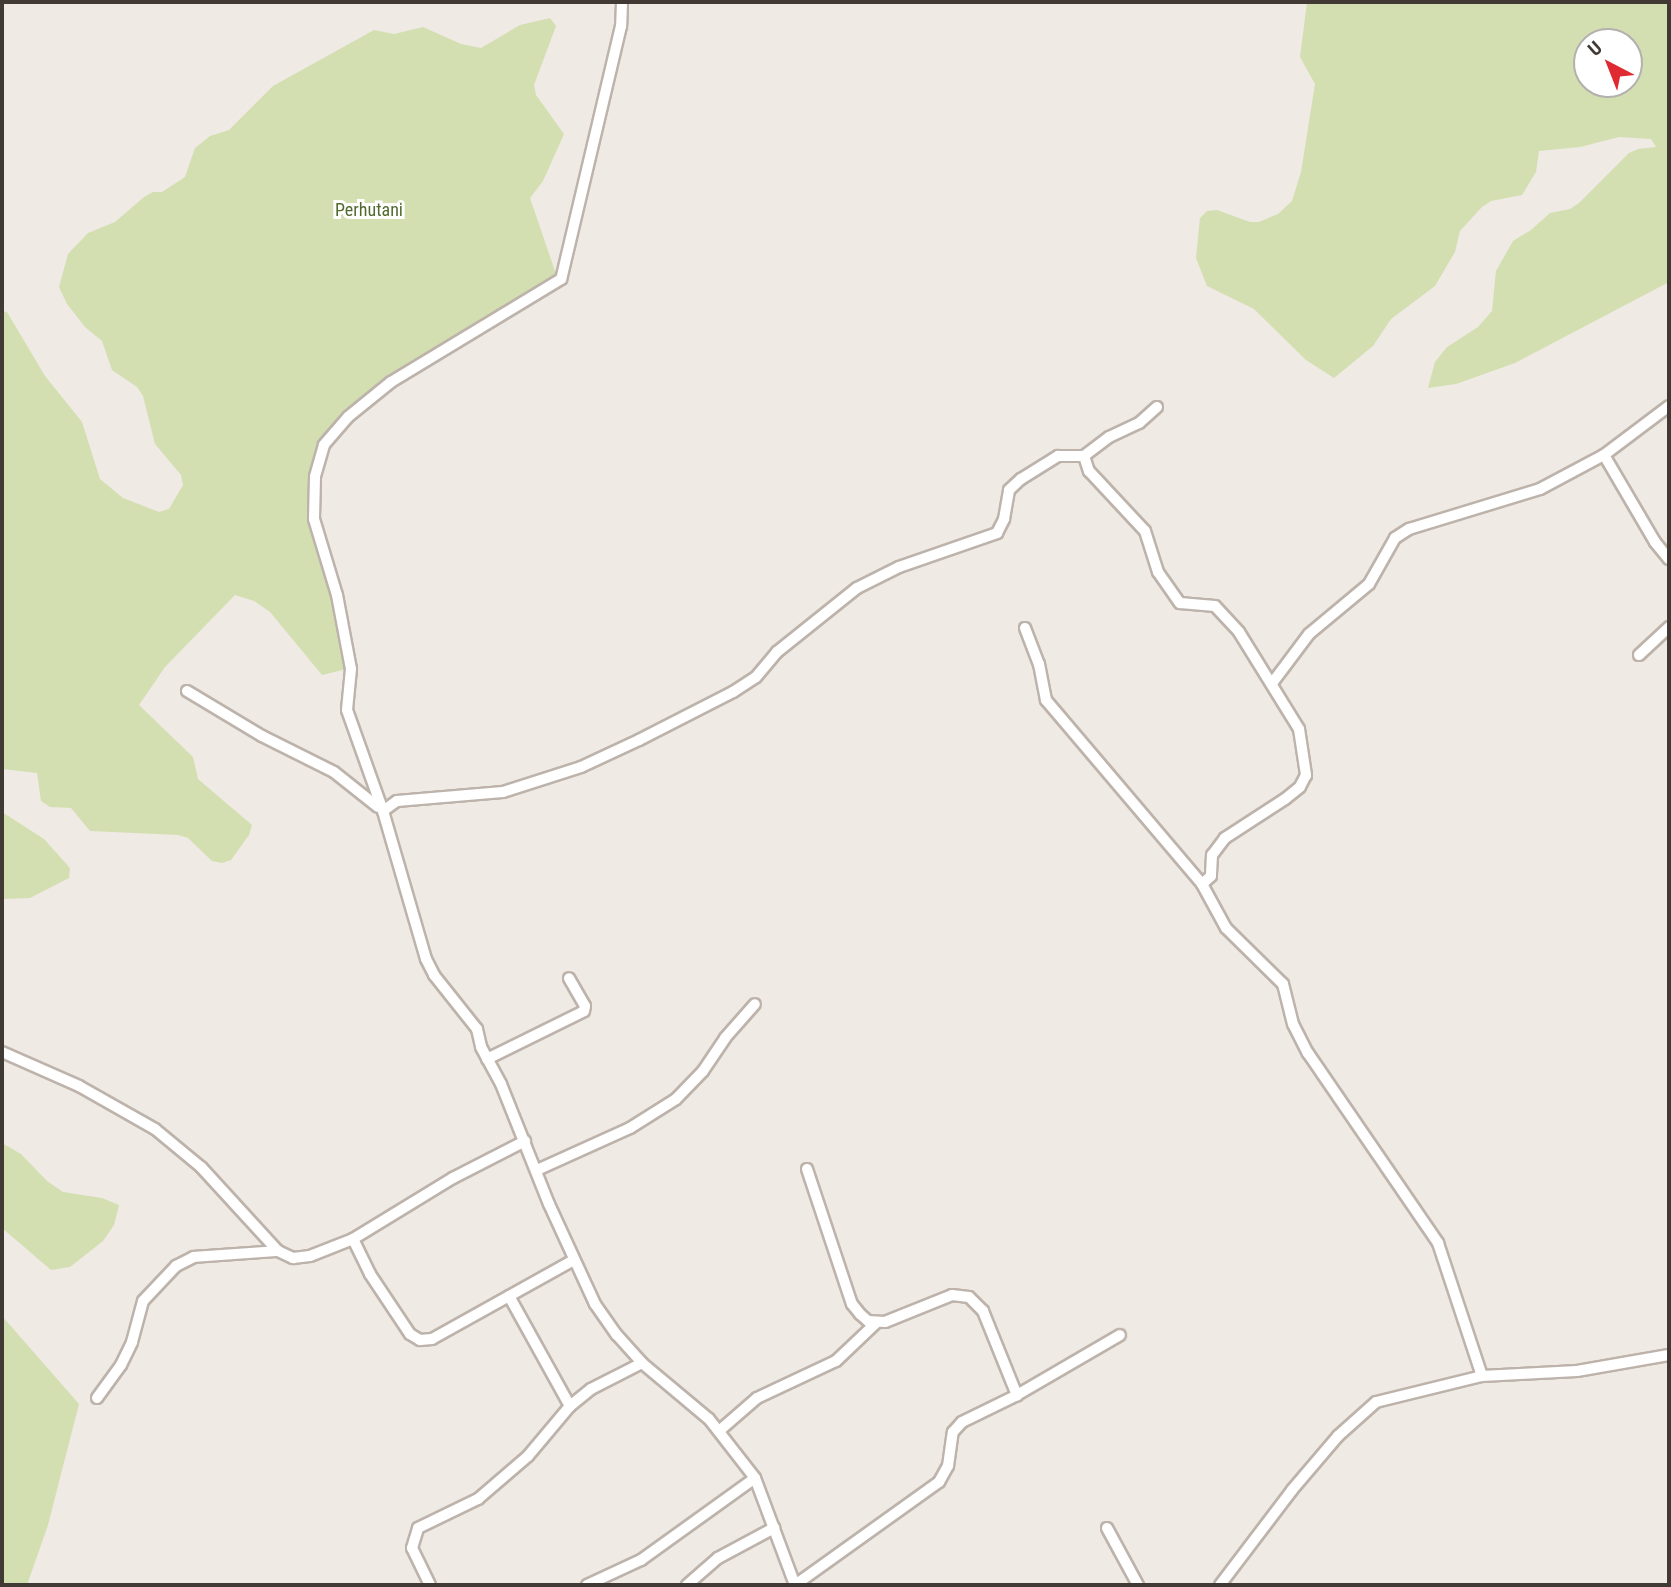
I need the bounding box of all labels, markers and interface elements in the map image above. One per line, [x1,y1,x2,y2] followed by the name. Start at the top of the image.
[1573,28,1643,98] north arrow
[1583,36,1607,61] text: U
[335,199,403,221] park label: Perhutani

